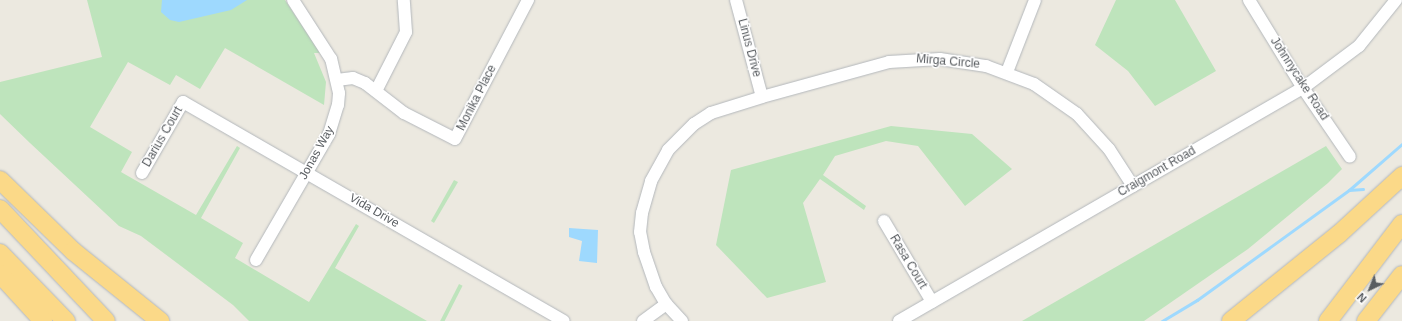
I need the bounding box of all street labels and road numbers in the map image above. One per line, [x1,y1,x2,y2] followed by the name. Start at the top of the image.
[734,17,764,79] street label: Linus Drive
[1267,35,1331,123] street label: Johnnycake Road
[915,52,981,72] street label: Mirga Circle
[454,63,500,133] street label: Monika Place
[140,104,186,170] street label: Darius Court
[296,124,338,182] street label: Jonas Way
[1116,144,1198,200] street label: Craigmont Road
[347,191,401,231] street label: Vida Drive
[886,232,930,292] street label: Rasa Court

